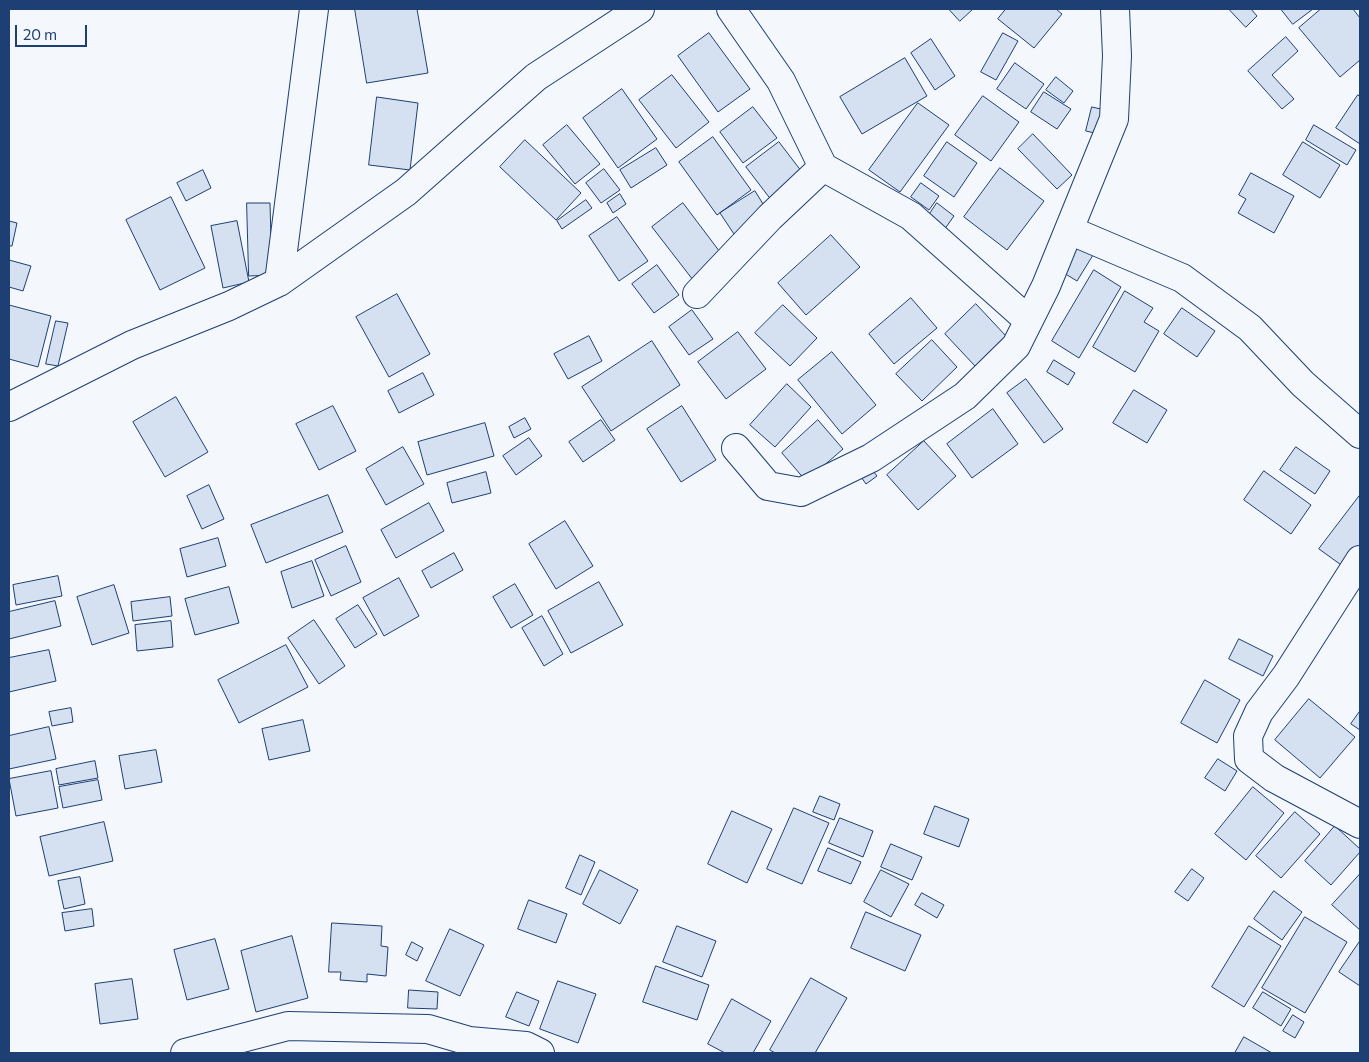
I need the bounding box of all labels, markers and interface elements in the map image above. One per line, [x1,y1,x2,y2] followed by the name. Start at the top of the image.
[18,15,90,47] scale bar
[23,25,57,43] text: 20 m

